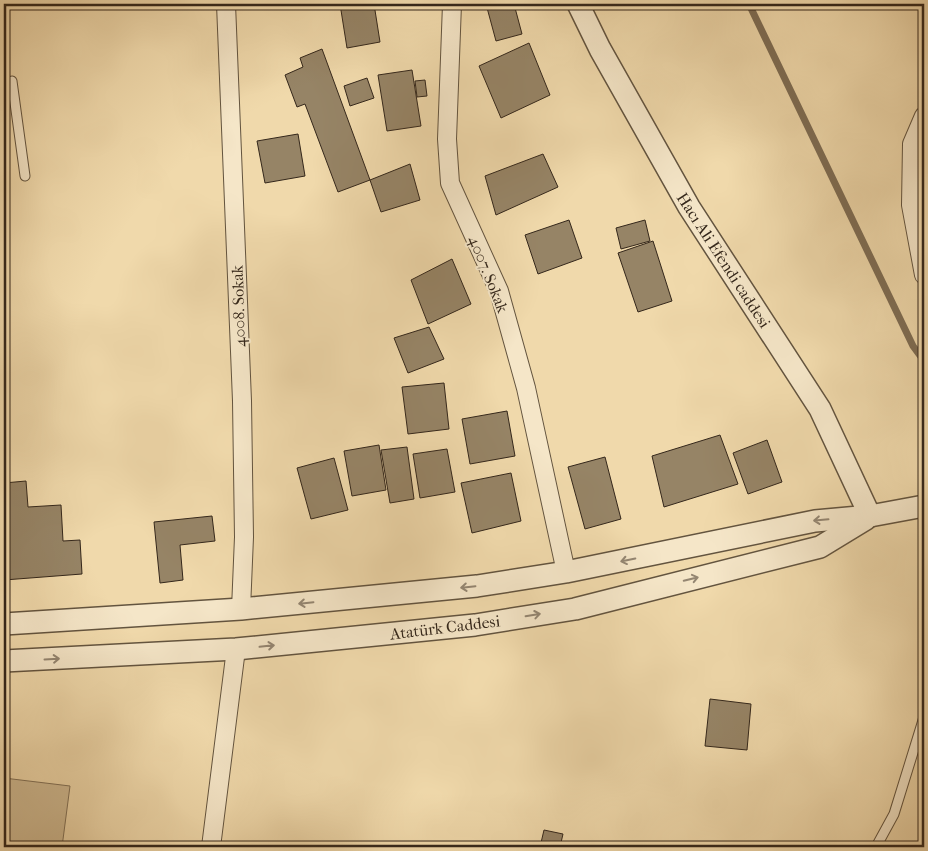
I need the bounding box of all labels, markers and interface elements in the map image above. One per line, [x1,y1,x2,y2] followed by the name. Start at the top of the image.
[673,189,775,332] street label: Hacı Ali Efendi caddesi
[465,233,513,316] street label: 4007. Sokak
[228,264,249,347] street label: 4008. Sokak
[814,515,830,525] one-way arrow
[620,555,636,565] one-way arrow
[683,574,699,584] one-way arrow
[460,582,476,592] one-way arrow
[299,598,315,608] one-way arrow
[524,610,540,620] one-way arrow
[388,611,501,644] street label: Atatürk Caddesi
[259,641,275,651] one-way arrow
[44,654,60,663] one-way arrow

